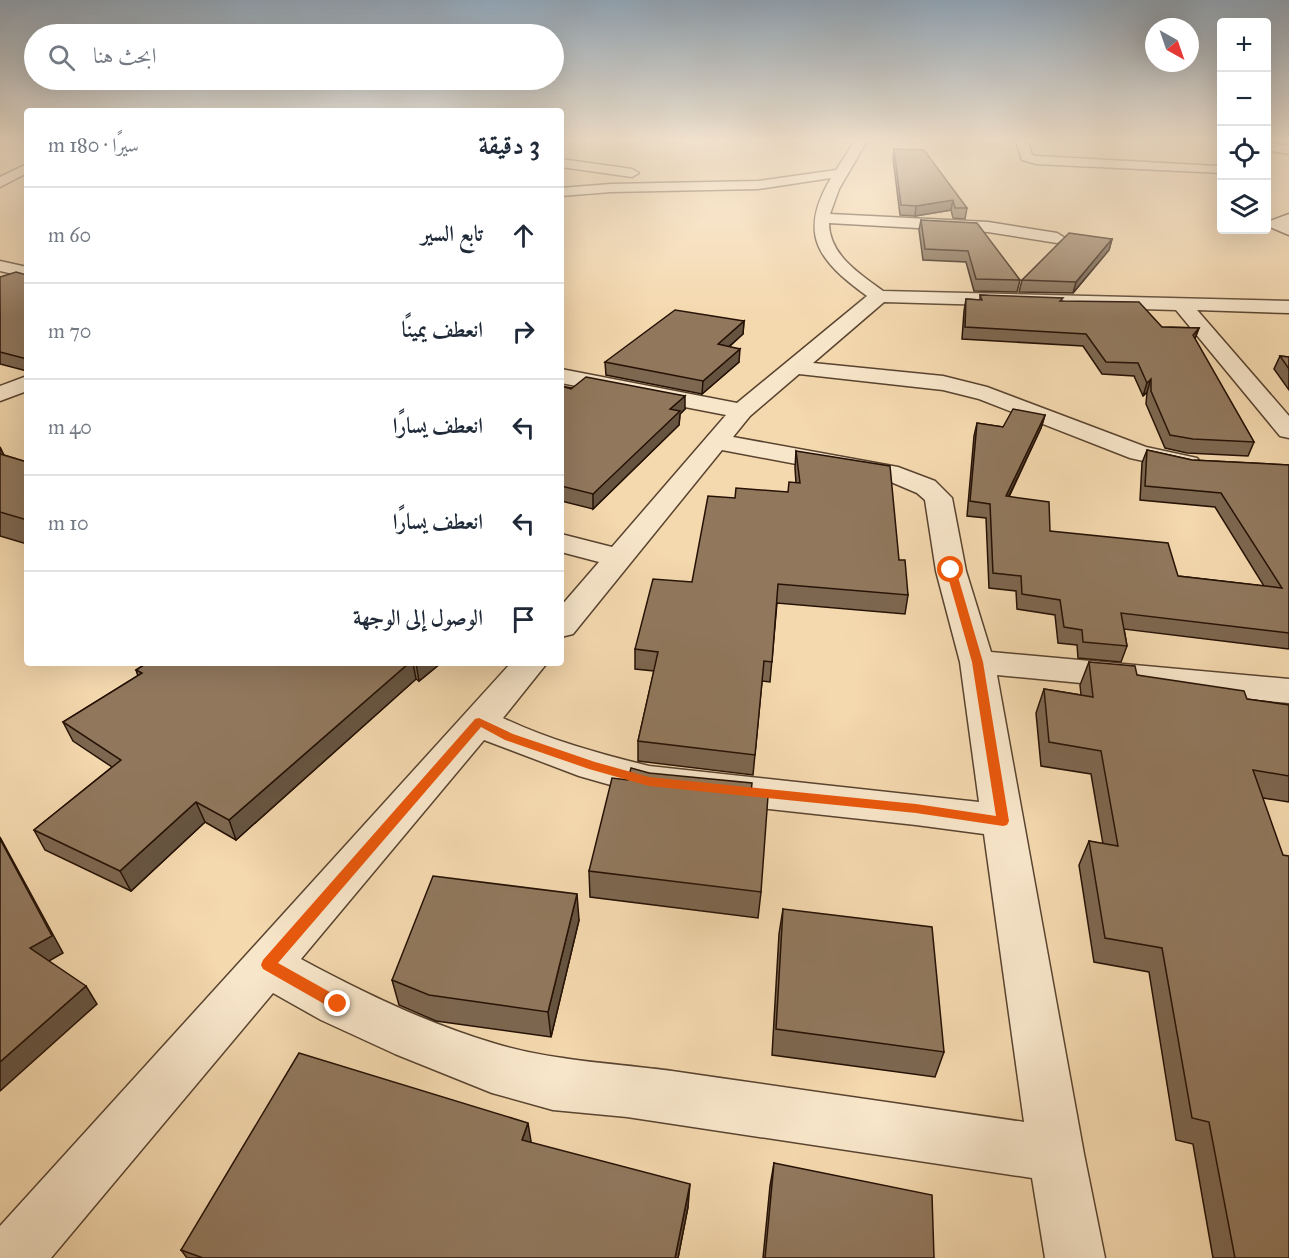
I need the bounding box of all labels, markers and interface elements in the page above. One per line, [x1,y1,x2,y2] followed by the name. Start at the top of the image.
[1145,18,1199,72] north arrow
[1217,18,1271,234] map controls
[1217,18,1271,72] button: +
[24,24,564,90] search box
[45,41,78,74] icon: search
[93,42,156,69] text: ابحث هنا
[1217,72,1271,126] button: −
[1217,126,1271,180] button: locate
[479,129,540,161] text: 3 دقيقة
[48,133,139,157] text: سيرًا · 180 m
[1217,180,1271,234] button: layers
[507,219,540,252] icon: ahead
[421,220,483,247] text: تابع السير
[48,223,91,247] text: 60 m
[507,315,540,348] icon: right
[402,316,483,343] text: انعطف يمينًا
[48,319,91,343] text: 70 m
[507,411,540,444] icon: left
[393,412,483,439] text: انعطف يسارًا
[48,415,92,439] text: 40 m
[507,507,540,540] icon: left
[393,508,483,535] text: انعطف يسارًا
[48,511,89,535] text: 10 m
[937,556,963,582] route start
[507,603,540,636] icon: arrive
[353,604,483,631] text: الوصول إلى الوجهة
[324,990,350,1016] route end

